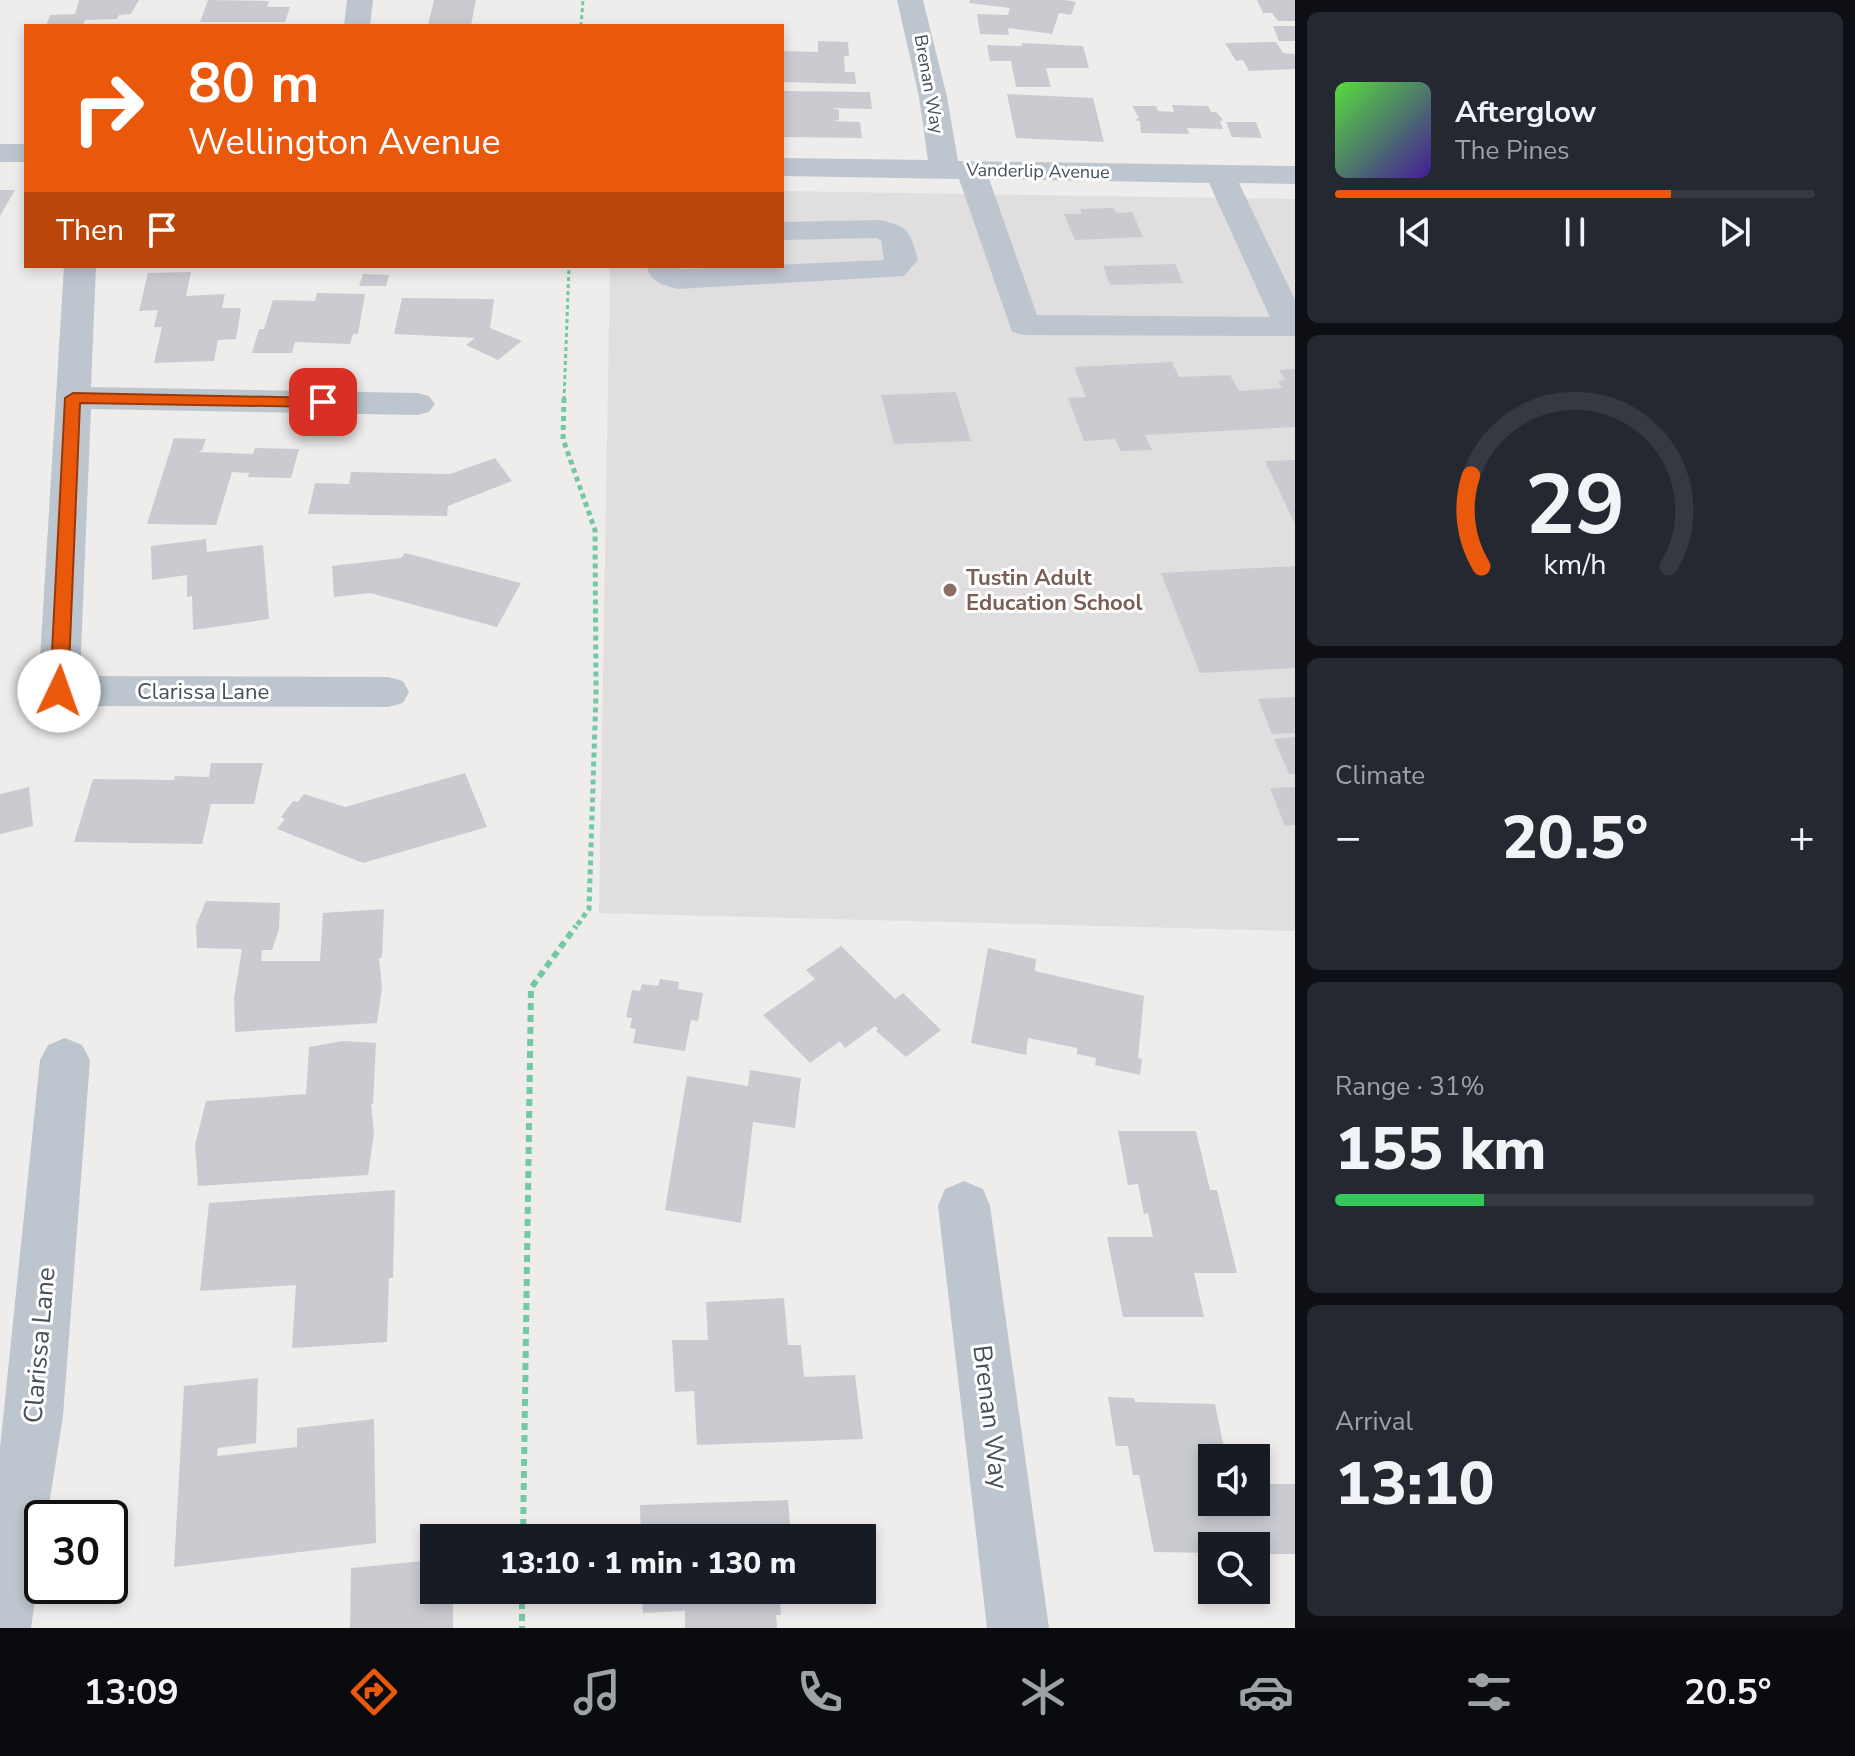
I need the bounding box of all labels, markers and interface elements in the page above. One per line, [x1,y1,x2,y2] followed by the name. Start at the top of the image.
[908,33,950,136] street label: Brenan Way
[188,45,319,122] text: 80 m
[56,56,160,160] icon: right
[1455,92,1596,133] text: Afterglow
[188,118,501,167] text: Wellington Avenue
[1455,133,1570,168] text: The Pines
[965,158,1110,184] street label: Vanderlip Avenue
[140,208,184,252] icon: arrive
[56,210,124,251] text: Then
[1393,210,1437,254] icon: previous
[1553,210,1597,254] icon: pause
[1713,210,1757,254] icon: next
[289,368,357,436] pin
[301,380,345,424] icon: arrive
[1525,448,1625,561] text: 29
[1544,545,1606,584] text: km/h
[966,563,1142,618] place label: Tustin Adult Education School
[941,581,959,599] marker: Tustin Adult Education School
[17,649,101,733] position arrow
[137,677,269,707] street label: Clarissa Lane
[1335,758,1425,793] text: Climate
[1502,797,1648,879] text: 20.5°
[1335,808,1361,868] text: −
[1789,808,1815,868] text: +
[1335,1069,1485,1104] text: Range · 31%
[1335,1108,1547,1190] text: 155 km
[15,1266,64,1424] street label: Clarissa Lane
[964,1343,1017,1492] street label: Brenan Way
[1335,1404,1413,1439] text: Arrival
[1335,1443,1495,1525] text: 13:10
[1198,1444,1270,1604] map controls
[1198,1444,1270,1516] button: sound
[24,1500,128,1604] speed limit sign: 30
[1198,1532,1270,1604] button: search
[500,1543,796,1584] text: 13:10 · 1 min · 130 m
[346,1664,402,1720] icon: directions
[569,1664,625,1720] icon: music
[792,1664,848,1720] icon: phone
[1015,1664,1071,1720] icon: climate
[1238,1664,1294,1720] icon: car
[1461,1664,1517,1720] icon: filters
[84,1668,179,1717] text: 13:09
[1684,1668,1771,1717] text: 20.5°

